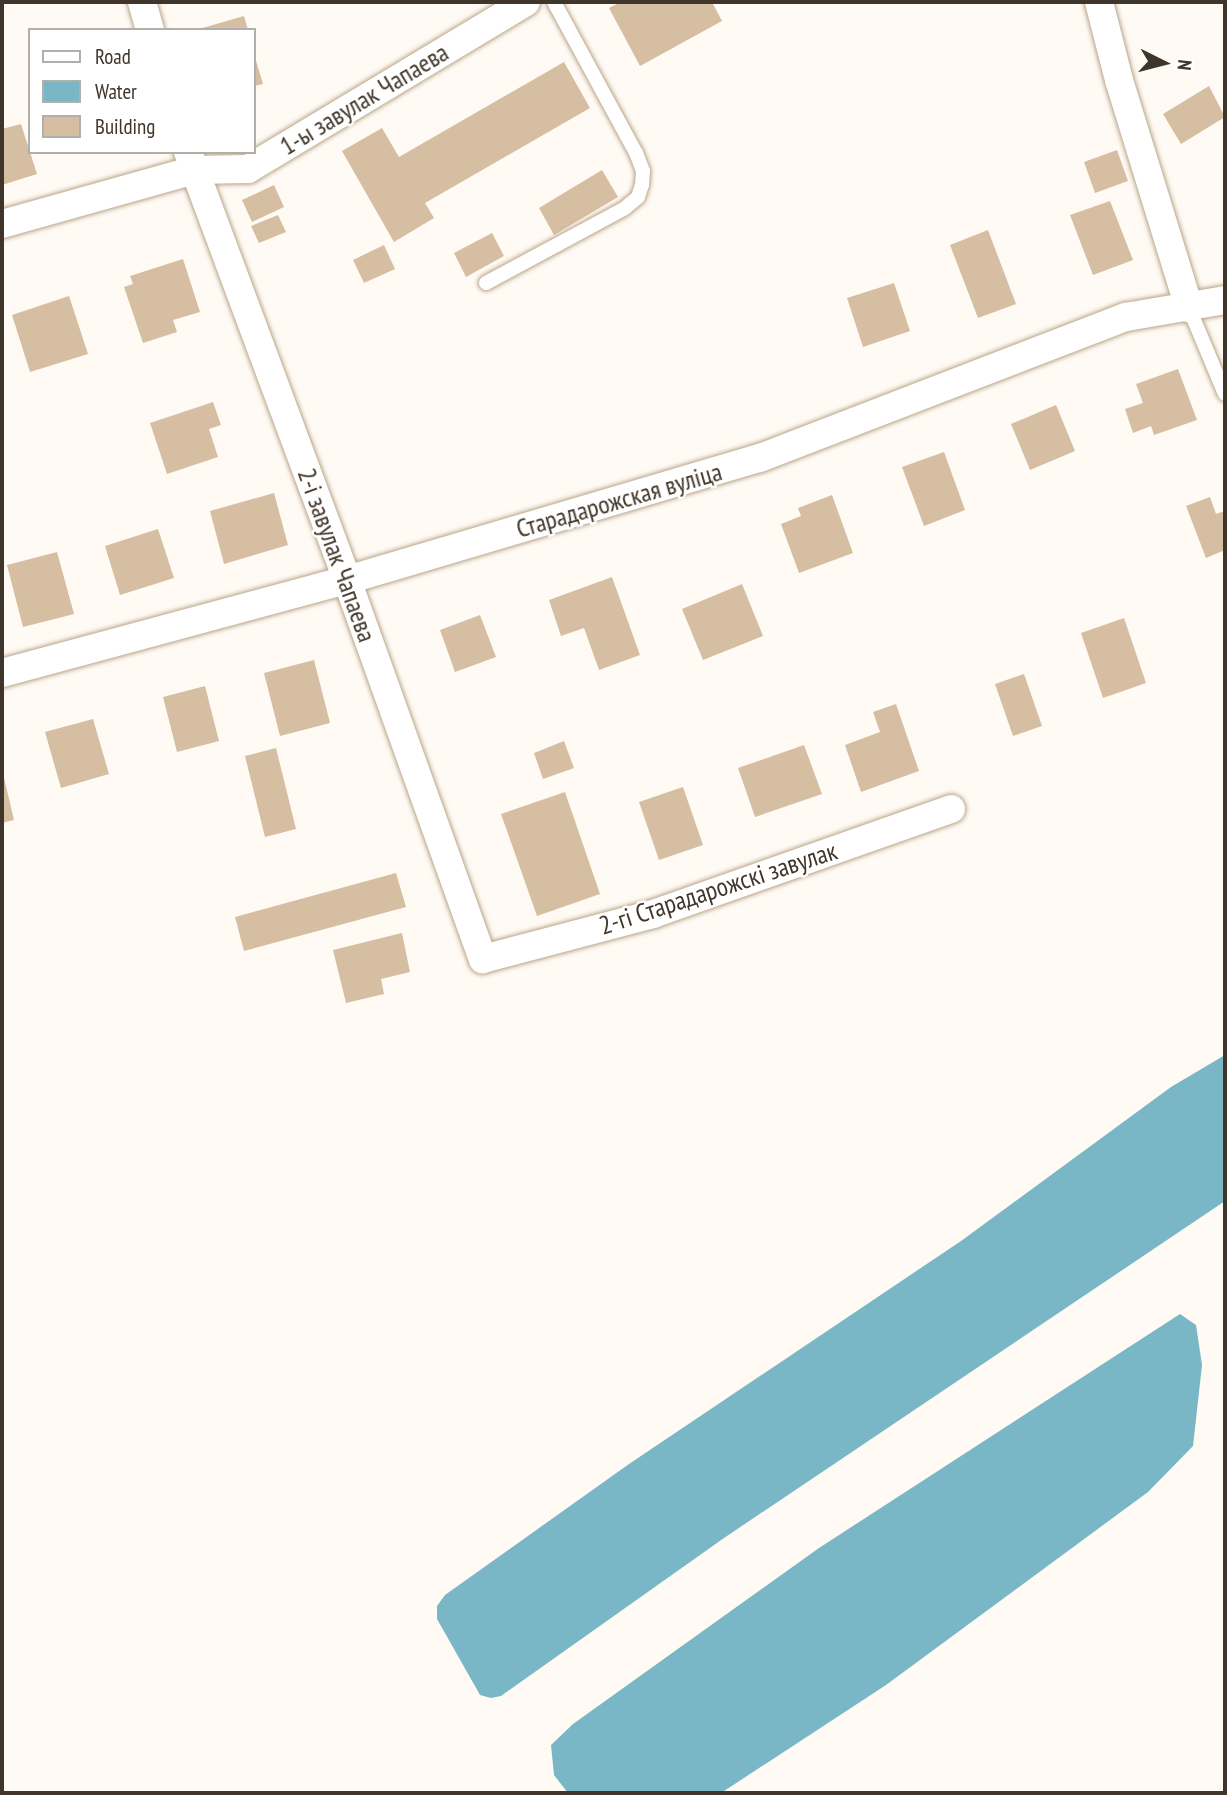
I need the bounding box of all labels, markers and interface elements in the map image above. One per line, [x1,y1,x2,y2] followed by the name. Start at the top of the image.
[28,28,256,154] legend
[1129,28,1199,98] north arrow
[274,36,454,162] street label: 1-ы завулак Чапаева
[95,43,131,70] text: Road
[1172,59,1197,72] text: N
[95,78,137,105] text: Water
[95,113,155,140] text: Building
[513,456,725,544] street label: Старадарожская вуліца
[291,464,383,646] street label: 2-і завулак Чапаева
[595,835,841,941] street label: 2-гі Старадарожскі завулак

